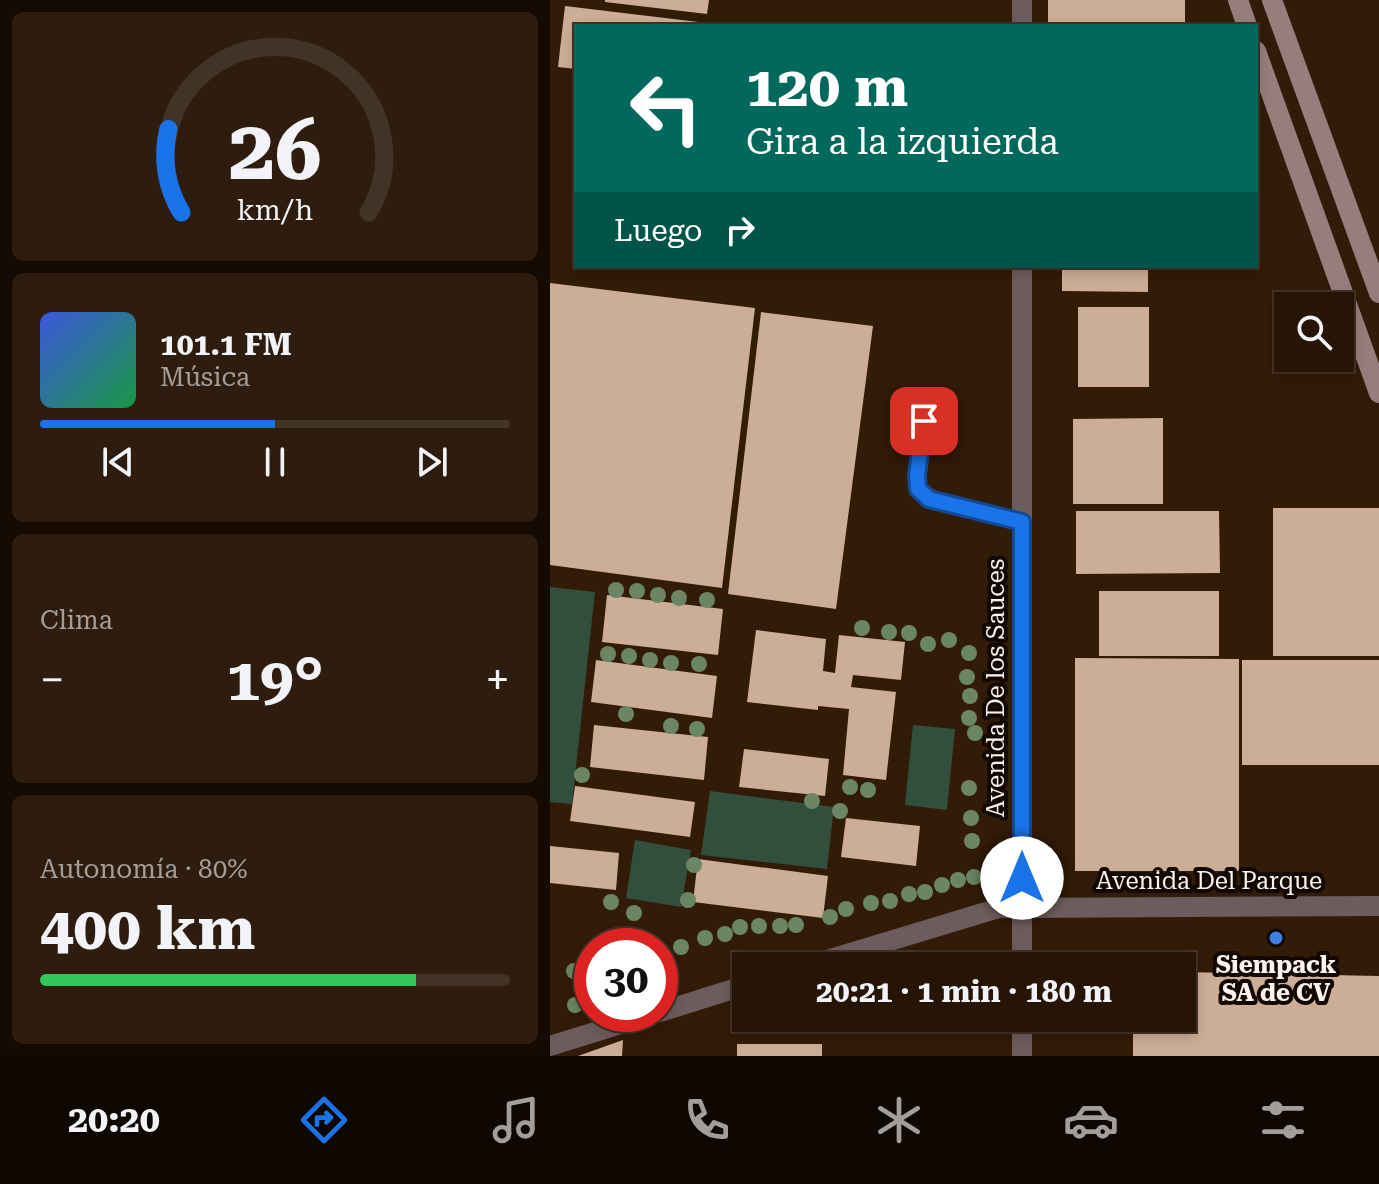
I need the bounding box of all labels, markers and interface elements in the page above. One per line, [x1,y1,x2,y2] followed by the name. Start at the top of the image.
[746,54,908,120] text: 120 m
[614,56,718,160] icon: left
[228,101,322,198] text: 26
[746,121,1059,163] text: Gira a la izquierda
[237,193,313,227] text: km/h
[718,208,762,252] icon: right
[614,213,702,248] text: Luego
[1274,292,1354,372] map controls
[1274,292,1354,372] button: search
[160,327,292,362] text: 101.1 FM
[160,362,250,392] text: Música
[890,387,958,455] pin
[902,399,946,443] icon: arrive
[96,440,140,484] icon: previous
[253,440,297,484] icon: pause
[410,440,454,484] icon: next
[982,559,1010,817] street label: Avenida De los Sauces
[40,605,113,635] text: Clima
[226,644,324,715] text: 19°
[40,654,65,706] text: −
[485,654,510,706] text: +
[980,836,1064,920] position arrow
[40,854,247,884] text: Autonomía · 80%
[1096,867,1322,895] street label: Avenida Del Parque
[40,893,255,964] text: 400 km
[574,928,678,1032] speed limit sign: 30
[1267,929,1285,947] marker: Siempack SA de CV
[1216,951,1337,1007] place label: Siempack SA de CV
[816,974,1112,1009] text: 20:21 · 1 min · 180 m
[296,1092,352,1148] icon: directions
[488,1092,544,1148] icon: music
[679,1092,735,1148] icon: phone
[871,1092,927,1148] icon: climate
[1063,1092,1119,1148] icon: car
[1255,1092,1311,1148] icon: filters
[68,1099,160,1141] text: 20:20

